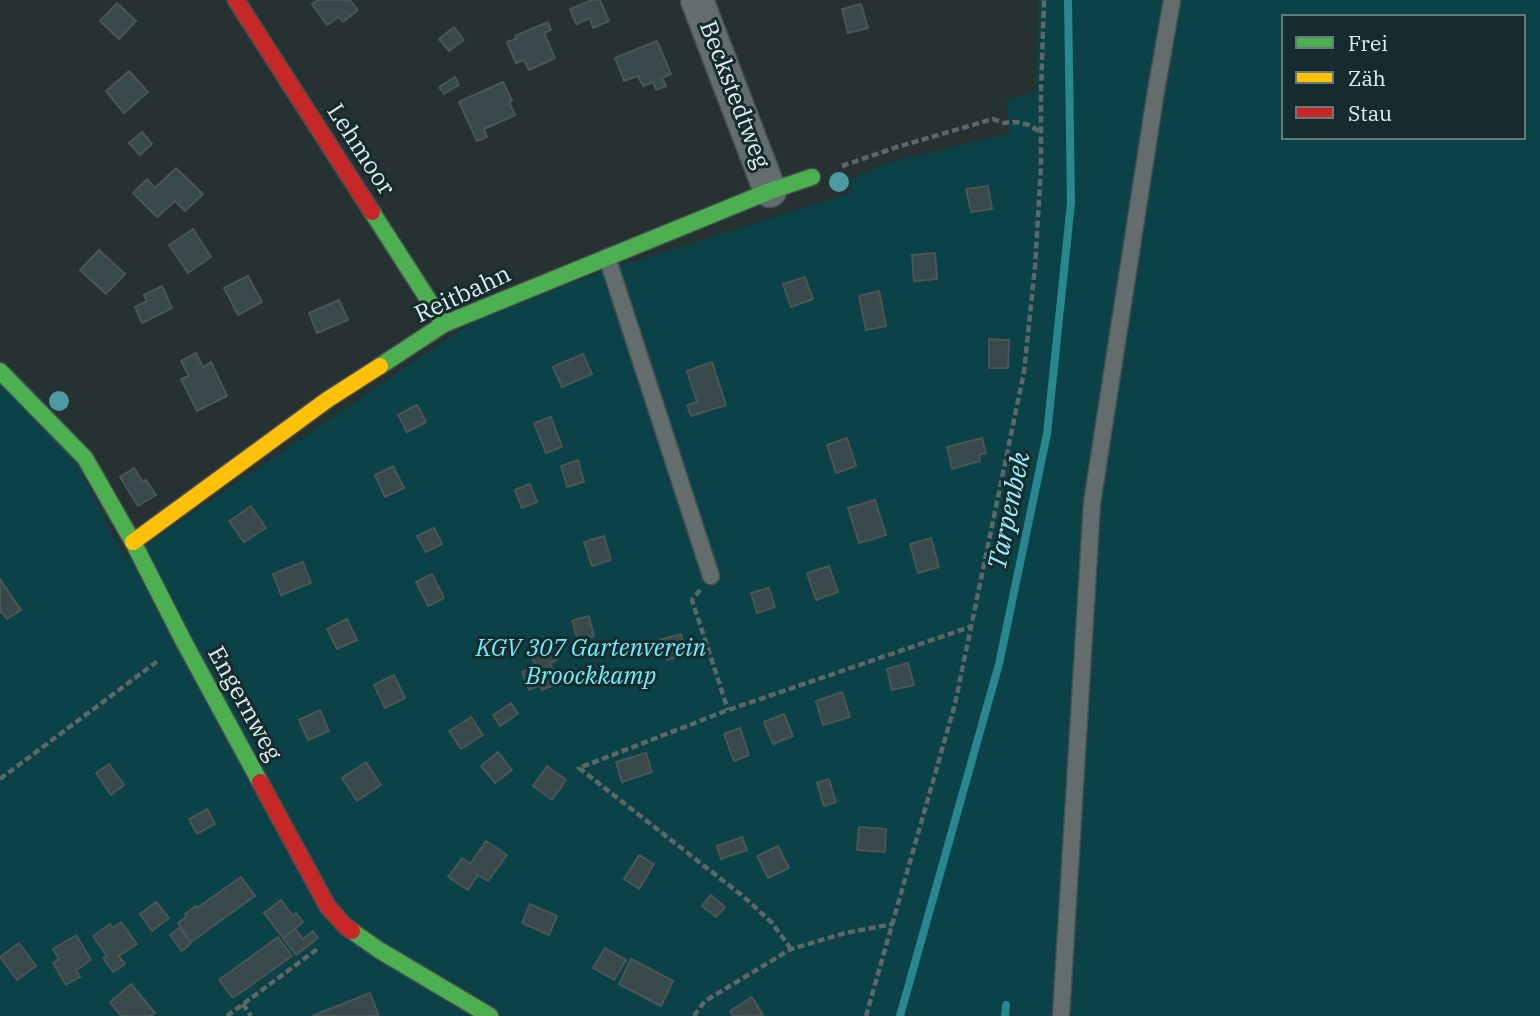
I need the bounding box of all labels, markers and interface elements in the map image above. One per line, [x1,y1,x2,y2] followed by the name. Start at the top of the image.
[1281,14,1526,140] legend
[693,17,775,173] street label: Beckstedtweg
[1348,29,1388,57] text: Frei
[1348,64,1386,92] text: Zäh
[320,99,400,201] street label: Lehmoor
[1348,99,1392,127] text: Stau
[410,260,516,330] street label: Reitbahn
[982,449,1038,573] water label: Tarpenbek
[476,635,706,691] park label: KGV 307 Gartenverein Broockkamp
[201,642,287,766] street label: Engernweg

